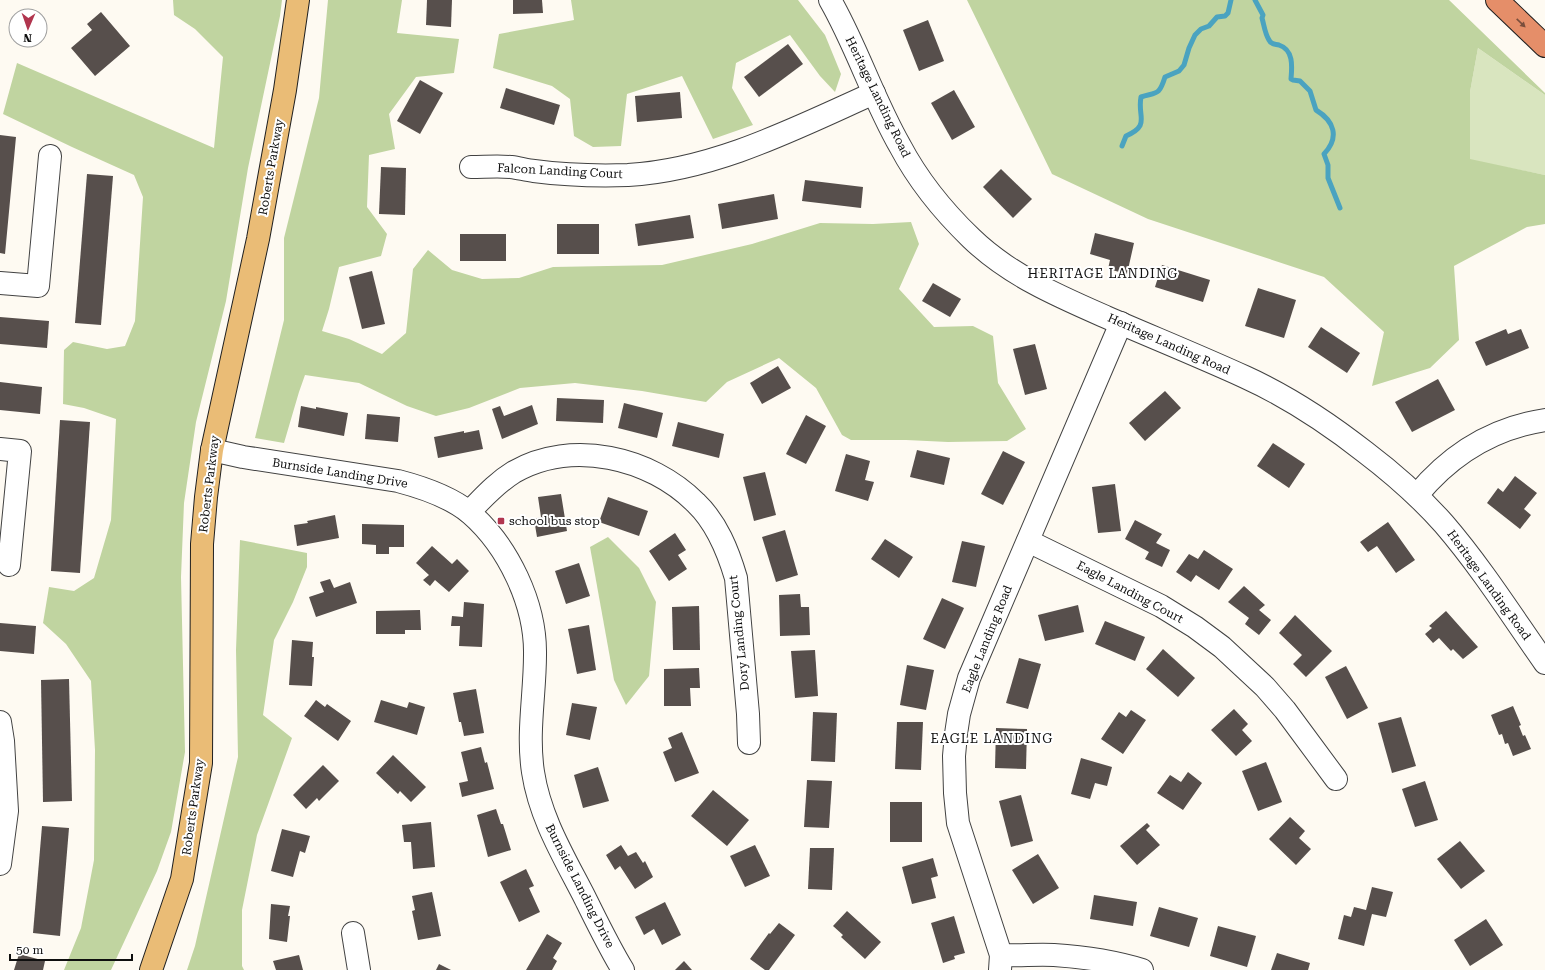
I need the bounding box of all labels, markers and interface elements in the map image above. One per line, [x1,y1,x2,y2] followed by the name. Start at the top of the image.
[8,8,48,48] north arrow
[1516,18,1526,28] one-way arrow
[23,31,32,44] text: N
[843,34,914,160] street label: Heritage Landing Road
[256,117,287,216] street label: Roberts Parkway
[497,161,624,181] street label: Falcon Landing Court
[1028,266,1178,281] district label: HERITAGE LANDING
[1106,311,1233,377] street label: Heritage Landing Road
[196,434,222,533] street label: Roberts Parkway
[271,455,409,491] street label: Burnside Landing Drive
[509,514,600,528] place label: school bus stop
[496,516,506,526] marker: school bus stop
[1444,527,1534,643] street label: Heritage Landing Road
[1074,558,1186,626] street label: Eagle Landing Court
[726,574,752,691] street label: Dory Landing Court
[959,583,1015,695] street label: Eagle Landing Road
[931,731,1053,746] district label: EAGLE LANDING
[179,757,207,856] street label: Roberts Parkway
[543,822,618,951] street label: Burnside Landing Drive
[10,936,132,962] scale bar
[16,943,43,957] text: 50 m

